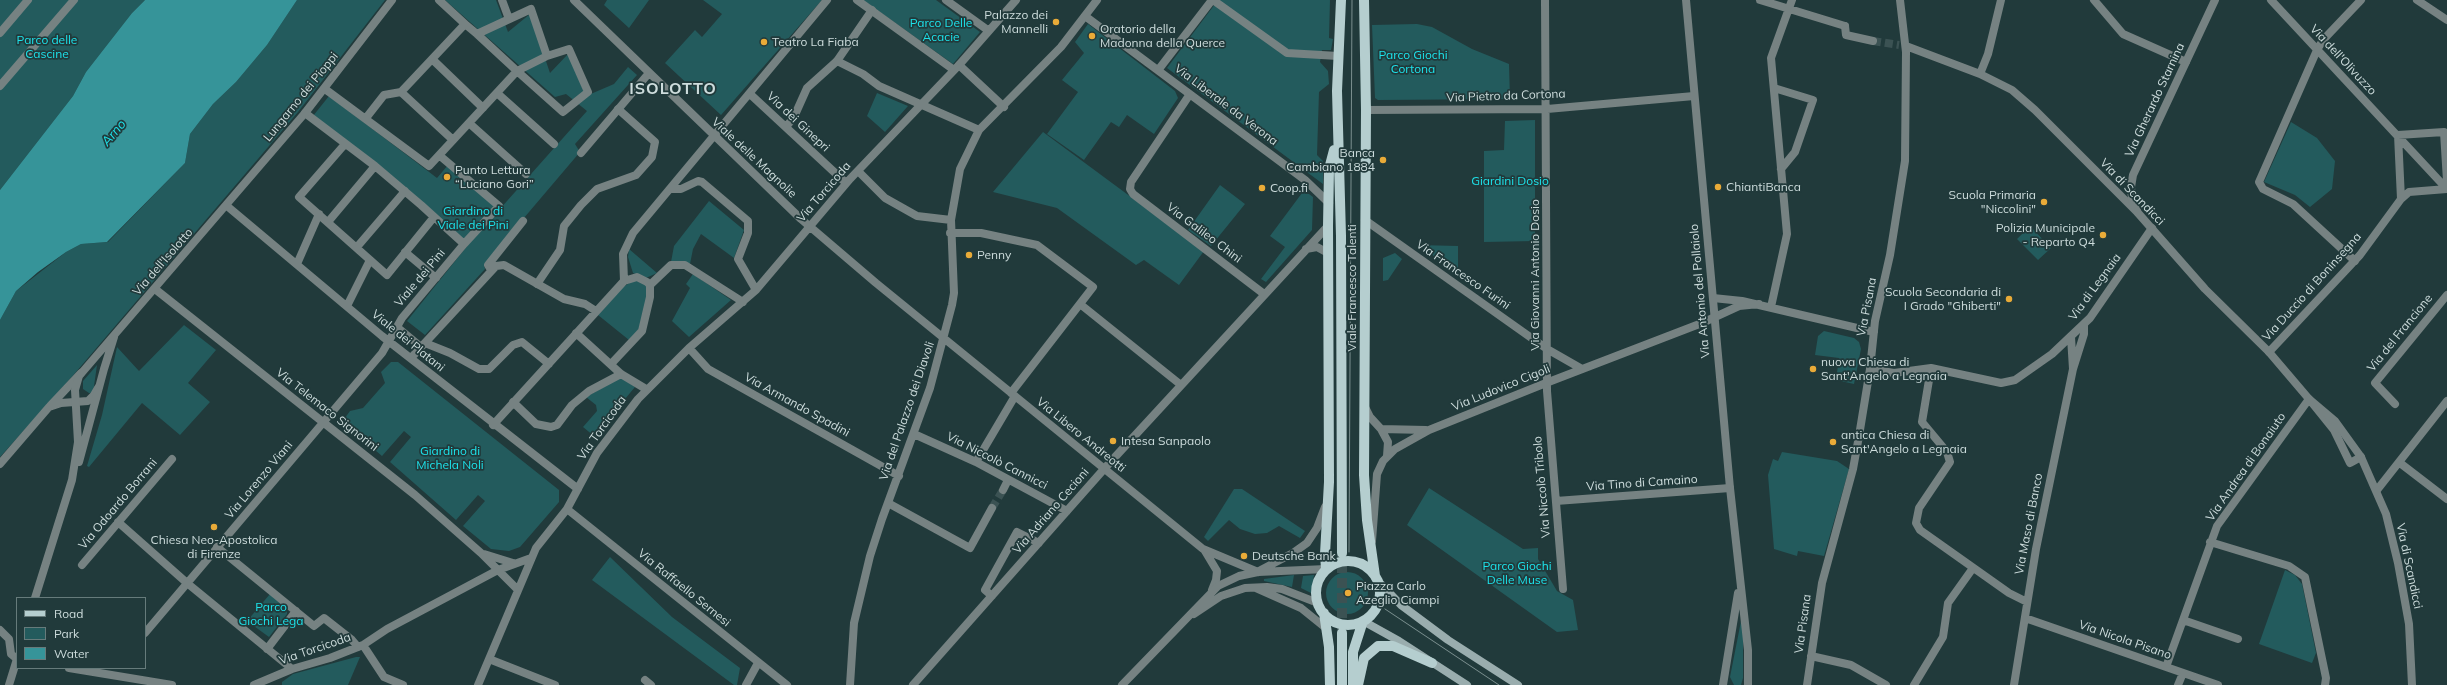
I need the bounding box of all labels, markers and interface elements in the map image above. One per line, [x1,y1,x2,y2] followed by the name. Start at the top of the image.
[984,8,1048,36] place label: Palazzo dei Mannelli
[910,16,972,44] park label: Parco Delle Acacie
[1051,17,1061,27] marker: Palazzo dei Mannelli
[1100,22,1225,50] place label: Oratorio della Madonna della Querce
[2307,22,2379,98] street label: Via dell'Olivuzzo
[1087,31,1097,41] marker: Oratorio della Madonna della Querce
[17,33,77,61] park label: Parco delle Cascine
[772,35,859,49] place label: Teatro La Fiaba
[759,37,769,47] marker: Teatro La Fiaba
[2122,41,2188,159] street label: Via Gherardo Starnina
[1378,48,1448,76] park label: Parco Giochi Cortona
[261,49,341,145] street label: Lungarno dei Pioppi
[1171,61,1281,149] street label: Via Liberale da Verona
[629,79,717,99] district label: ISOLOTTO
[1446,87,1566,105] street label: Via Pietro da Cortona
[764,89,832,155] street label: Via dei Ginepri
[709,115,799,201] street label: Viale delle Magnolie
[99,117,129,149] water label: Arno
[1286,146,1375,174] place label: Banca Cambiano 1884
[1378,155,1388,165] marker: Banca Cambiano 1884
[2097,156,2167,228] street label: Via di Scandicci
[794,159,854,225] street label: Via Torcicoda
[455,163,534,191] place label: Punto Lettura “Luciano Gori”
[442,172,452,182] marker: Punto Lettura “Luciano Gori”
[1471,174,1549,188] park label: Giardini Dosio
[1726,180,1801,194] place label: ChiantiBanca
[1270,181,1308,195] place label: Coop.fi
[1713,182,1723,192] marker: ChiantiBanca
[1257,183,1267,193] marker: Coop.fi
[1949,188,2036,216] place label: Scuola Primaria "Niccolini"
[2039,197,2049,207] marker: Scuola Primaria "Niccolini"
[1528,199,1542,351] street label: Via Giovanni Antonio Dosio
[1163,200,1245,266] street label: Via Galileo Chini
[437,204,509,232] park label: Giardino di Viale dei Pini
[1996,221,2095,249] place label: Polizia Municipale - Reparto Q4
[1687,223,1713,359] street label: Via Antonio del Pollaiolo
[1345,224,1359,352] street label: Viale Francesco Talenti
[130,225,196,299] street label: Via dell'Isolotto
[2098,230,2108,240] marker: Polizia Municipale - Reparto Q4
[2259,230,2365,344] street label: Via Duccio di Boninsegna
[1413,237,1513,313] street label: Via Francesco Furini
[392,246,448,310] street label: Viale dei Pini
[977,248,1011,262] place label: Penny
[964,250,974,260] marker: Penny
[2066,251,2124,323] street label: Via di Legnaia
[1854,276,1880,338] street label: Via Pisana
[1885,285,2001,313] place label: Scuola Secondaria di I Grado "Ghiberti"
[2364,291,2436,375] street label: Via del Francione
[2004,294,2014,304] marker: Scuola Secondaria di I Grado "Ghiberti"
[369,307,447,375] street label: Viale dei Platani
[876,340,938,482] street label: Via del Palazzo dei Diavoli
[1821,355,1947,383] place label: nuova Chiesa di Sant'Angelo a Legnaia
[1450,362,1552,414] street label: Via Ludovico Cigoli
[1808,364,1818,374] marker: nuova Chiesa di Sant'Angelo a Legnaia
[273,366,381,454] street label: Via Telemaco Signorini
[742,370,852,440] street label: Via Armando Spadini
[575,393,629,463] street label: Via Torcicoda
[1033,395,1129,475] street label: Via Libero Andreotti
[2203,410,2289,524] street label: Via Andrea di Bonaiuto
[1841,428,1967,456] place label: antica Chiesa di Sant'Angelo a Legnaia
[944,429,1050,493] street label: Via Niccolò Cannicci
[1121,434,1211,448] place label: Intesa Sanpaolo
[1108,436,1118,446] marker: Intesa Sanpaolo
[1530,436,1554,538] street label: Via Niccolò Tribolo
[1828,437,1838,447] marker: antica Chiesa di Sant'Angelo a Legnaia
[222,438,296,522] street label: Via Lorenzo Viani
[416,444,484,472] park label: Giardino di Michela Noli
[76,456,160,552] street label: Via Odoardo Borrani
[1010,465,1092,557] street label: Via Adriano Cecioni
[1586,472,1698,494] street label: Via Tino di Camaino
[2012,472,2046,576] street label: Via Maso di Banco
[209,522,219,532] marker: Chiesa Neo-Apostolica di Firenze
[2393,522,2425,610] street label: Via di Scandicci
[151,533,277,561] place label: Chiesa Neo-Apostolica di Firenze
[635,546,733,630] street label: Via Raffaello Sernesi
[1252,549,1336,563] place label: Deutsche Bank
[1239,551,1249,561] marker: Deutsche Bank
[1482,559,1552,587] park label: Parco Giochi Delle Muse
[1356,579,1439,607] place label: Piazza Carlo Azeglio Ciampi
[1343,588,1353,598] marker: Piazza Carlo Azeglio Ciampi
[1792,593,1814,655] street label: Via Pisana
[16,597,146,669] legend
[239,600,303,628] park label: Parco Giochi Lega
[54,606,83,621] text: Road
[2077,617,2173,663] street label: Via Nicola Pisano
[54,626,79,641] text: Park
[277,630,353,668] street label: Via Torcicoda
[54,646,89,661] text: Water

